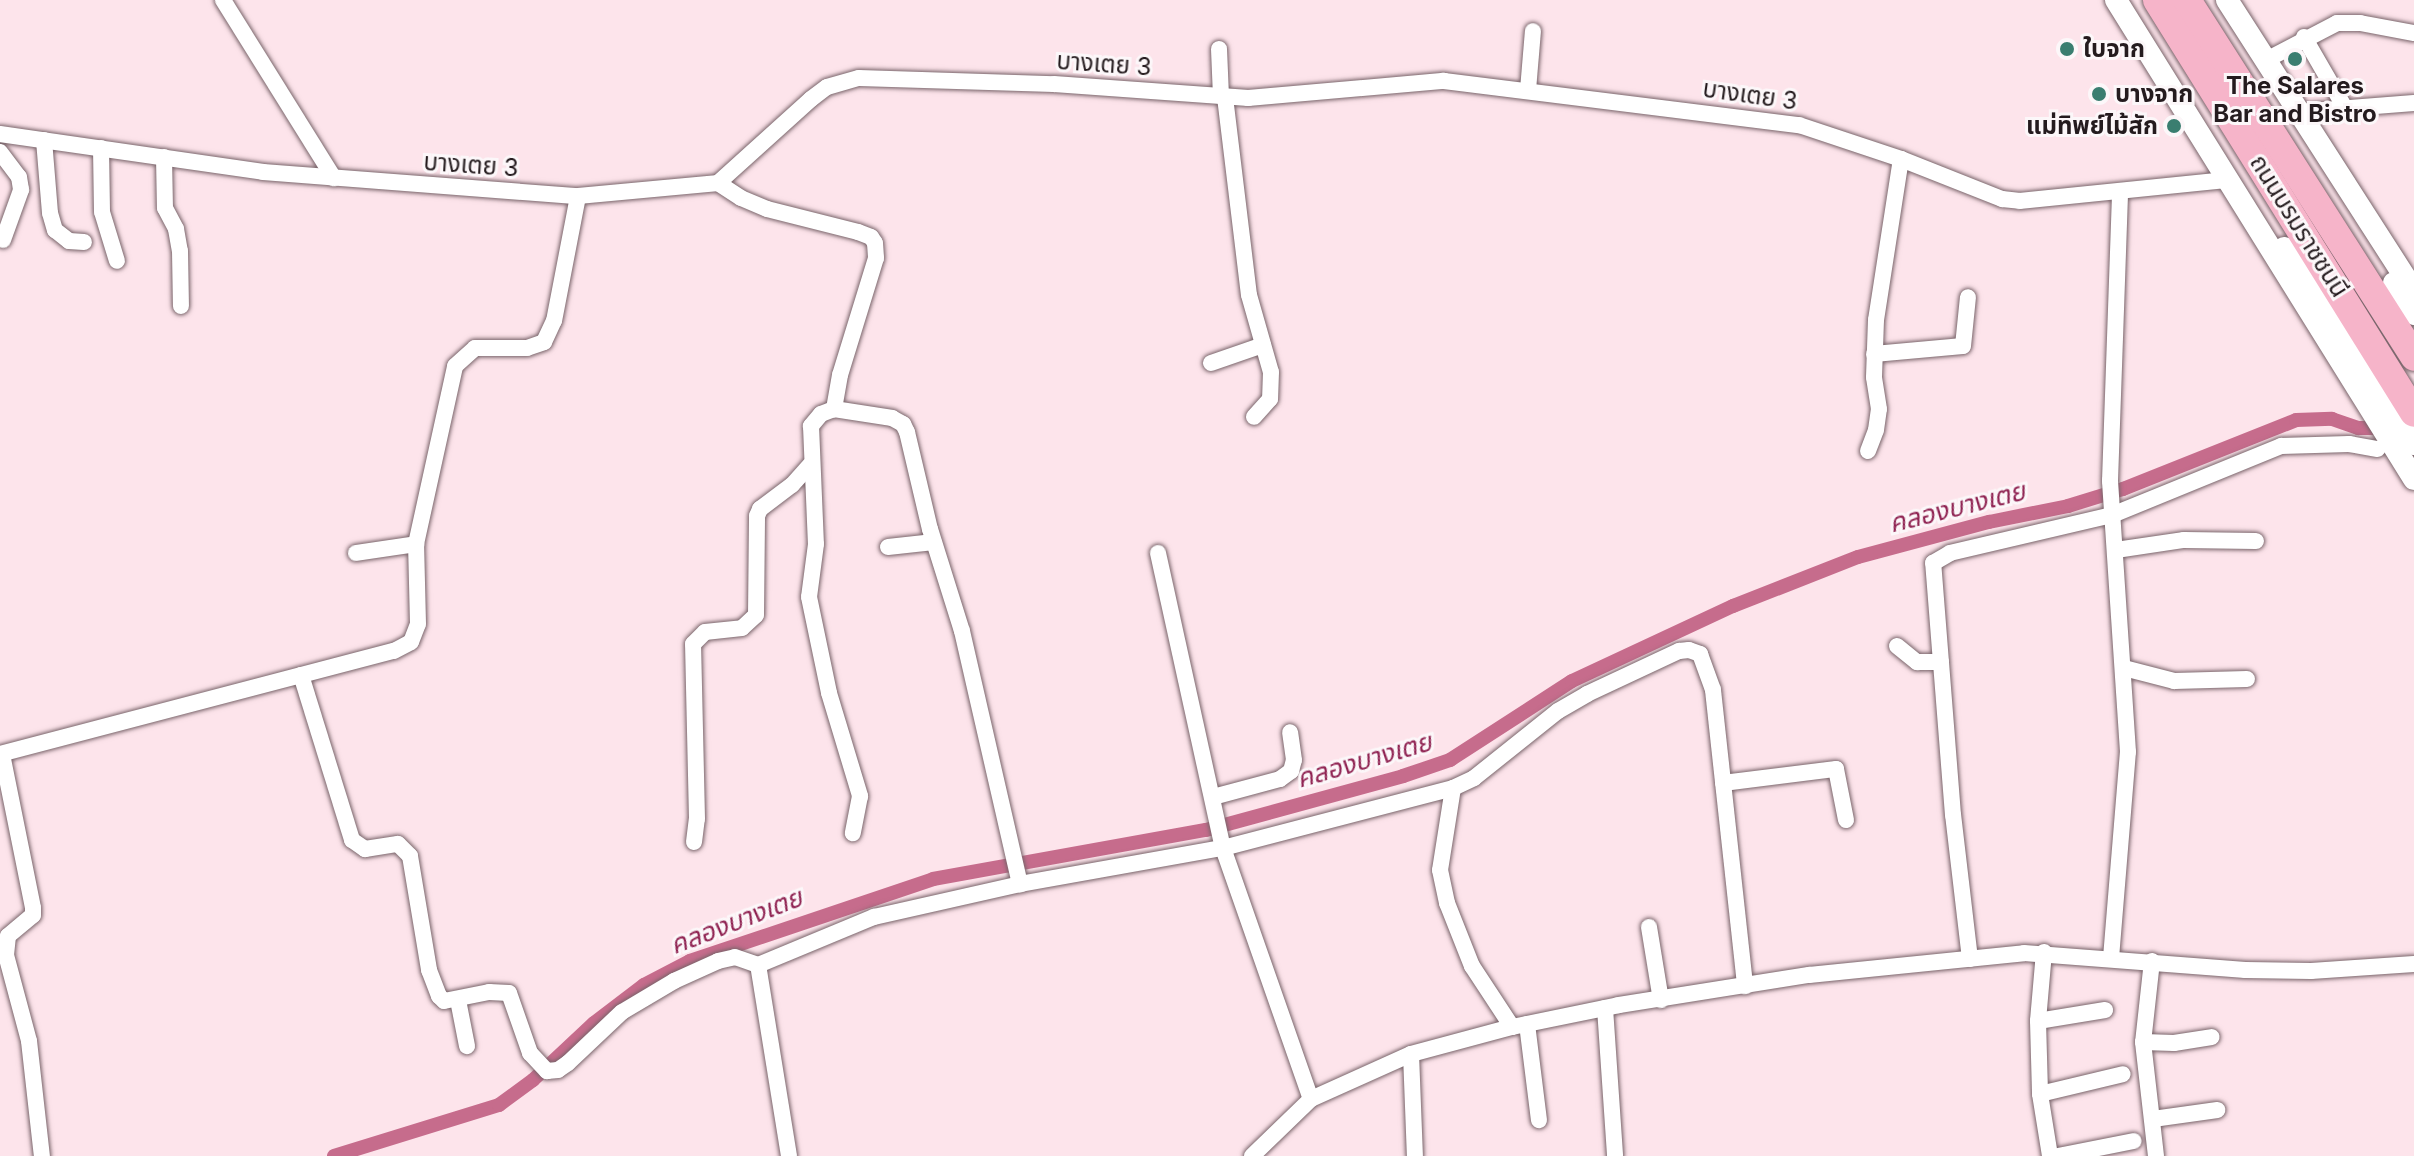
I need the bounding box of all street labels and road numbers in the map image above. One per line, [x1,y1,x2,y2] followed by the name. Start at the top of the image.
[1056,46,1152,82] street label: บางเตย 3
[1701,74,1799,116] street label: บางเตย 3
[423,147,519,183] street label: บางเตย 3
[2244,150,2354,302] street label: ถนนบรมราชชนนี

